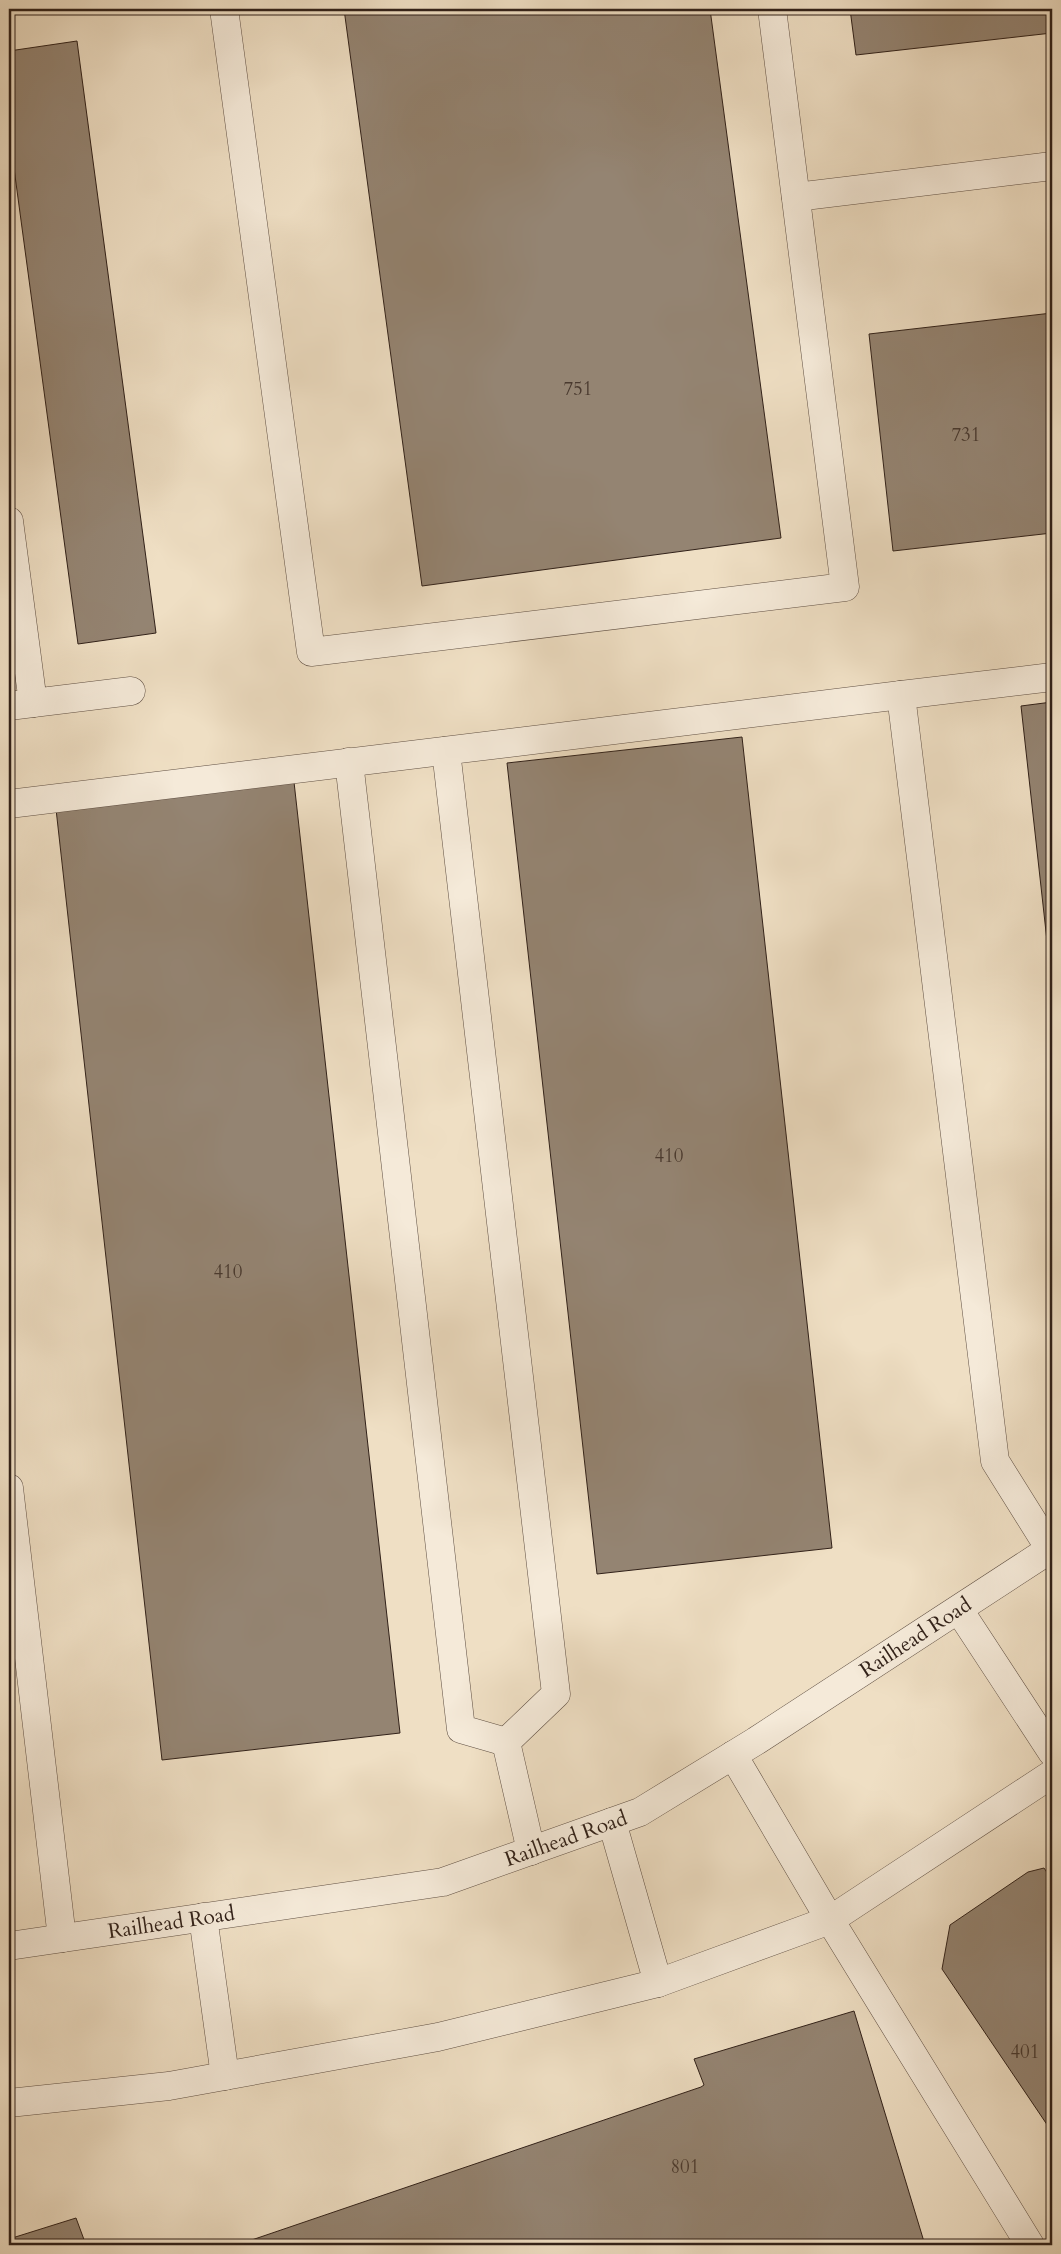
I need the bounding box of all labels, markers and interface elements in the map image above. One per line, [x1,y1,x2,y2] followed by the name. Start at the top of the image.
[563,376,593,402] house number: 751
[951,422,981,448] house number: 731
[654,1143,684,1169] house number: 410
[213,1259,243,1285] house number: 410
[854,1590,977,1685] street label: Railhead Road
[501,1804,631,1874] street label: Railhead Road
[106,1899,237,1946] street label: Railhead Road
[1010,2039,1040,2065] house number: 401
[670,2154,700,2180] house number: 801

